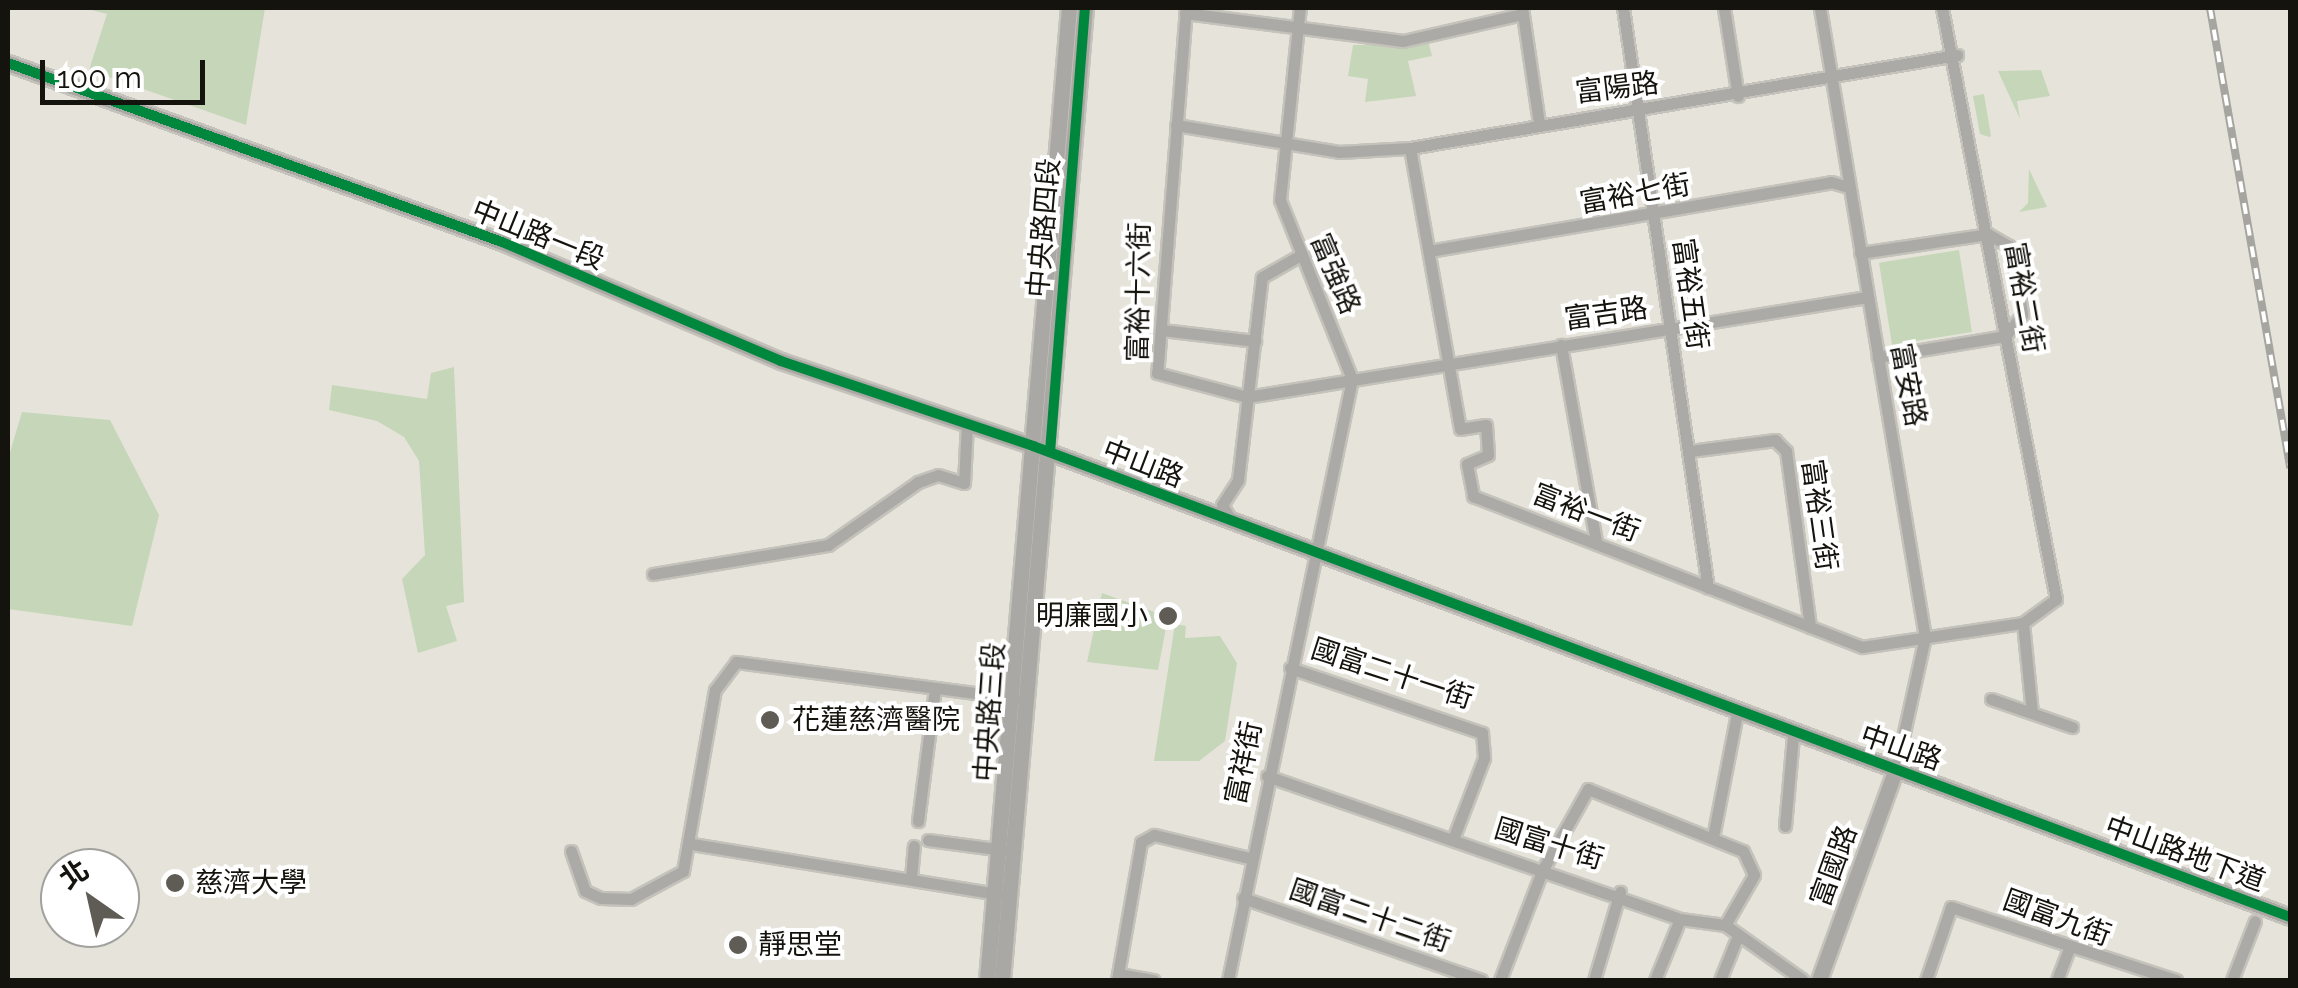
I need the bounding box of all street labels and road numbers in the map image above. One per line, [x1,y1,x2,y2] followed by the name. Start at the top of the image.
[1573,66,1661,110] street label: 富陽路
[1021,157,1067,299] street label: 中央路四段
[1577,168,1693,220] street label: 富裕七街
[467,193,609,277] street label: 中山路一段
[1121,222,1157,362] street label: 富裕十六街
[1303,229,1367,319] street label: 富強路
[1666,236,1714,352] street label: 富裕五街
[1998,240,2050,356] street label: 富裕二街
[1562,292,1650,336] street label: 富吉路
[1883,341,1933,429] street label: 富安路
[1098,433,1188,495] street label: 中山路
[1795,457,1843,573] street label: 富裕三街
[1528,477,1644,549] street label: 富裕一街
[1307,632,1477,716] street label: 國富二十一街
[968,641,1012,783] street label: 中央路三段
[1219,718,1269,808] street label: 富祥街
[1856,718,1946,778] street label: 中山路
[2100,809,2270,899] street label: 中山路地下道
[1491,812,1607,876] street label: 國富十街
[1804,821,1864,911] street label: 富國路
[1285,873,1455,959] street label: 國富二十二街
[1999,883,2115,953] street label: 國富九街

